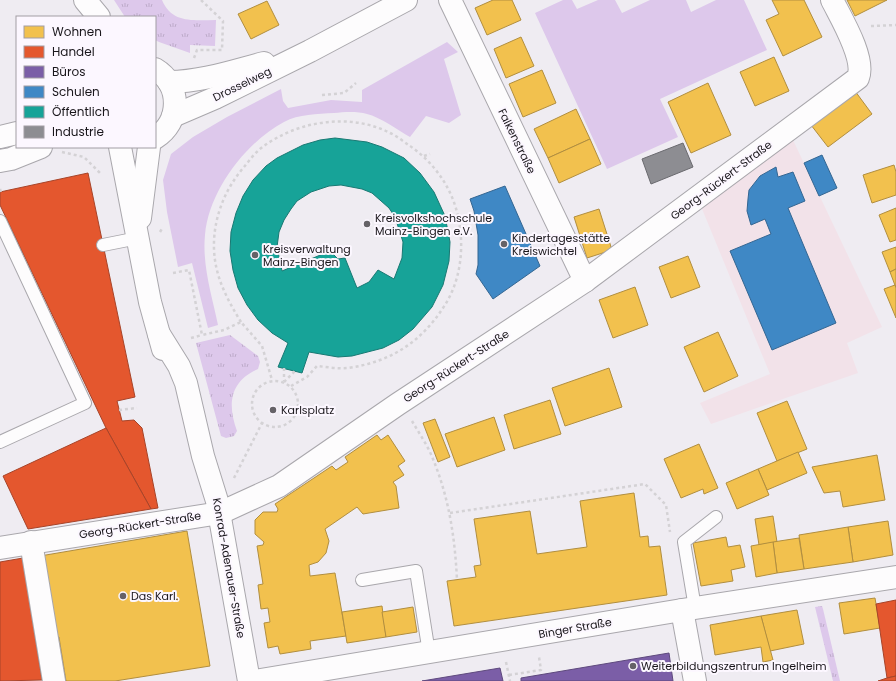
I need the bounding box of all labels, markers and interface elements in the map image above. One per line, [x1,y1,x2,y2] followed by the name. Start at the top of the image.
[16,16,156,148] legend
[52,23,102,40] text: Wohnen
[52,43,95,60] text: Handel
[52,63,85,80] text: Büros
[210,63,274,105] street label: Drosselweg
[52,83,100,100] text: Schulen
[52,103,110,120] text: Öffentlich
[494,106,540,176] street label: Falkenstraße
[52,123,104,140] text: Industrie
[667,136,775,224] street label: Georg-Rückert-Straße
[375,210,492,239] place label: Kreisvolkshochschule Mainz-Bingen e.V.
[362,219,372,229] marker: Kreisvolkshochschule Mainz-Bingen e.V.
[512,230,610,259] place label: Kindertagesstätte Kreiswichtel
[499,239,509,249] marker: Kindertagesstätte Kreiswichtel
[263,241,351,270] place label: Kreisverwaltung Mainz-Bingen
[250,250,260,260] marker: Kreisverwaltung Mainz-Bingen
[400,326,512,406] street label: Georg-Rückert-Straße
[281,402,334,418] place label: Karlsplatz
[268,405,278,415] marker: Karlsplatz
[209,497,249,640] street label: Konrad-Adenauer-Straße
[78,507,202,543] street label: Georg-Rückert-Straße
[131,588,178,604] place label: Das Karl.
[118,591,128,601] marker: Das Karl.
[537,614,613,642] street label: Binger Straße
[641,658,827,674] place label: Weiterbildungszentrum Ingelheim
[628,661,638,671] marker: Weiterbildungszentrum Ingelheim

